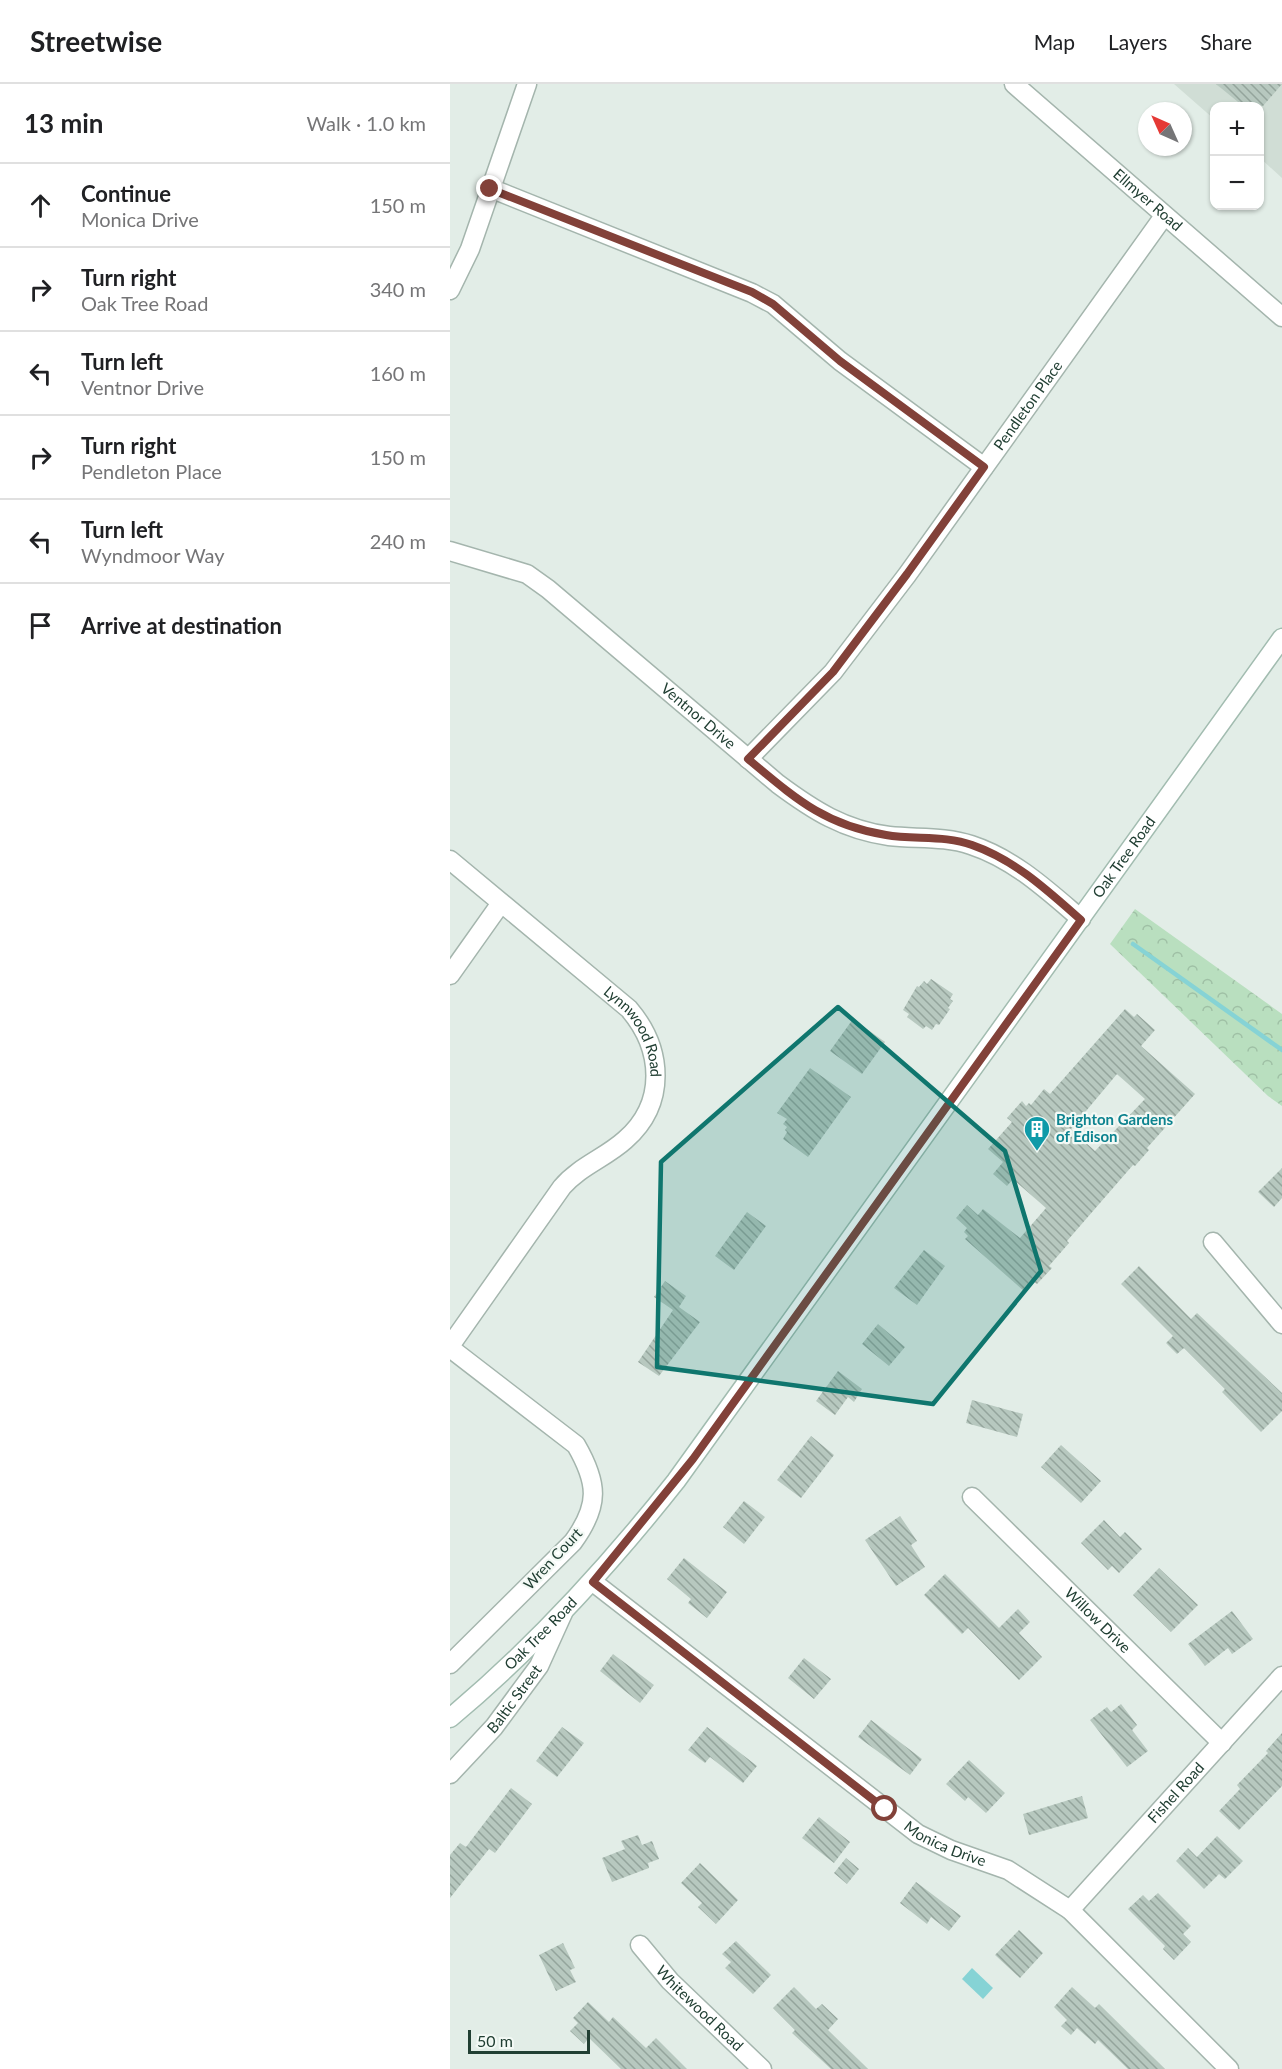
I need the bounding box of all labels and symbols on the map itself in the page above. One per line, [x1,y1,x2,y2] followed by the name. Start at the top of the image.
[1138,102,1192,156] north arrow
[1110,164,1186,234] street label: Ellmyer Road
[476,175,502,201] route end
[989,357,1066,453] street label: Pendleton Place
[658,679,740,752] street label: Ventnor Drive
[1088,813,1159,901] street label: Oak Tree Road
[600,982,666,1077] street label: Lynnwood Road
[1056,1110,1174,1145] place label: Brighton Gardens of Edison
[1022,1114,1052,1152] building icon: Brighton Gardens of Edison
[519,1523,586,1593] street label: Wren Court
[1061,1583,1135,1656] street label: Willow Drive
[500,1593,580,1673] street label: Oak Tree Road
[483,1660,545,1737] street label: Baltic Street
[1143,1758,1207,1826] street label: Fishel Road
[871,1795,897,1821] route start
[901,1817,989,1870] street label: Monica Drive
[653,1961,747,2054] street label: Whitewood Road
[468,2027,590,2054] scale bar

